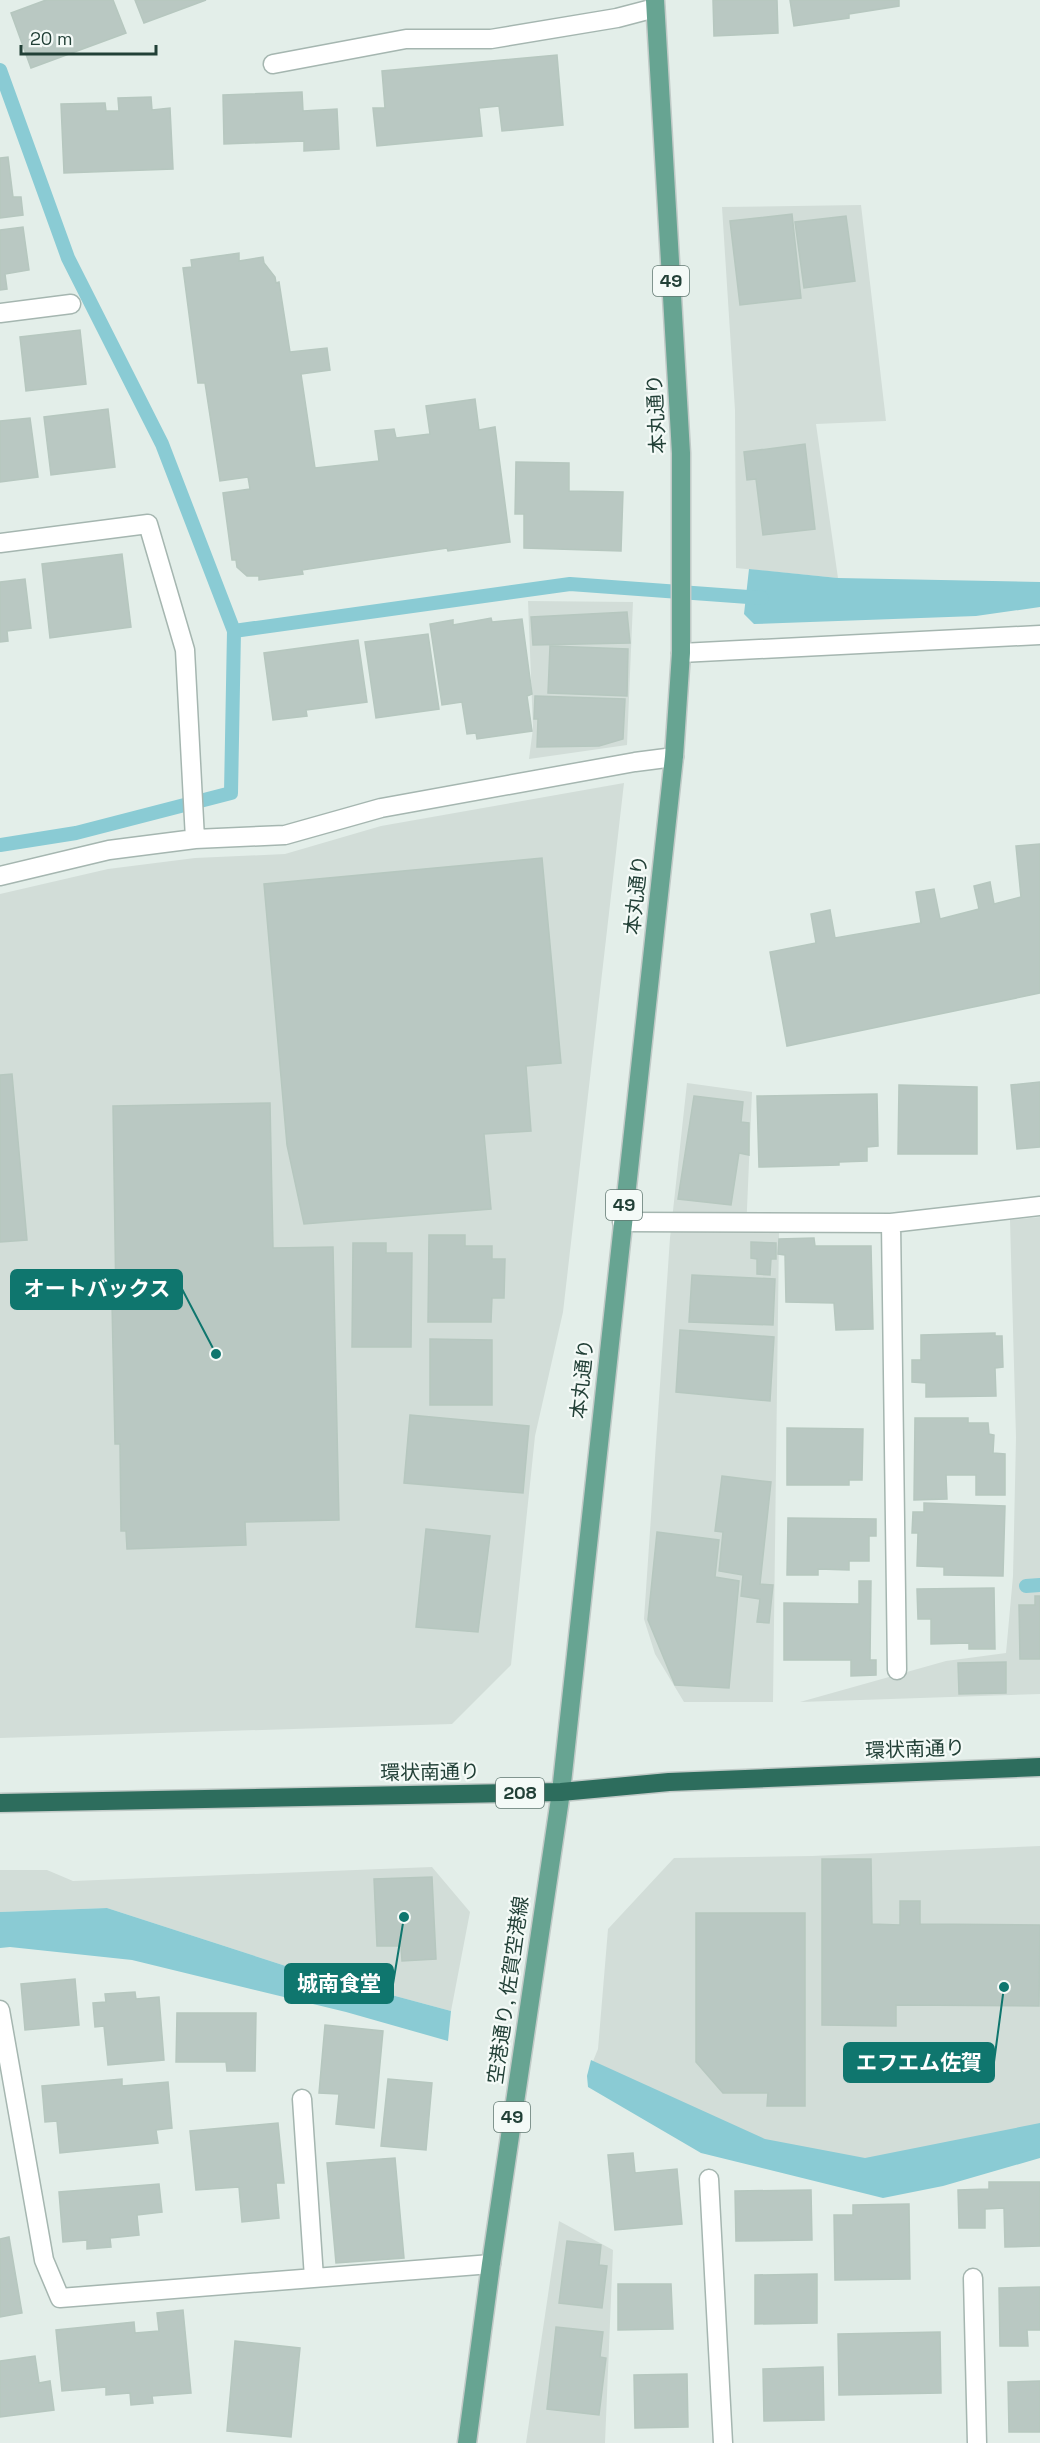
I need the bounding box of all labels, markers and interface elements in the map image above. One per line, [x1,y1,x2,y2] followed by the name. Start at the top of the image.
[21,18,156,56] scale bar
[30,27,73,50] text: 20 m
[653,266,689,296] road number: 49
[641,373,671,455] street label: 本丸通り
[619,854,653,936] street label: 本丸通り
[606,1190,642,1220] road number: 49
[11,1270,182,1309] callout: オートバックス
[24,1275,170,1302] text: オートバックス
[565,1338,599,1420] street label: 本丸通り
[865,1734,965,1764] street label: 環状南通り
[380,1758,480,1786] street label: 環状南通り
[496,1778,544,1808] road number: 208
[482,1894,534,2086] street label: 空港通り, 佐賀空港線
[285,1964,393,2003] callout: 城南食堂
[297,1970,381,1997] text: 城南食堂
[844,2043,994,2082] callout: エフエム佐賀
[856,2049,982,2076] text: エフエム佐賀
[494,2102,530,2132] road number: 49

